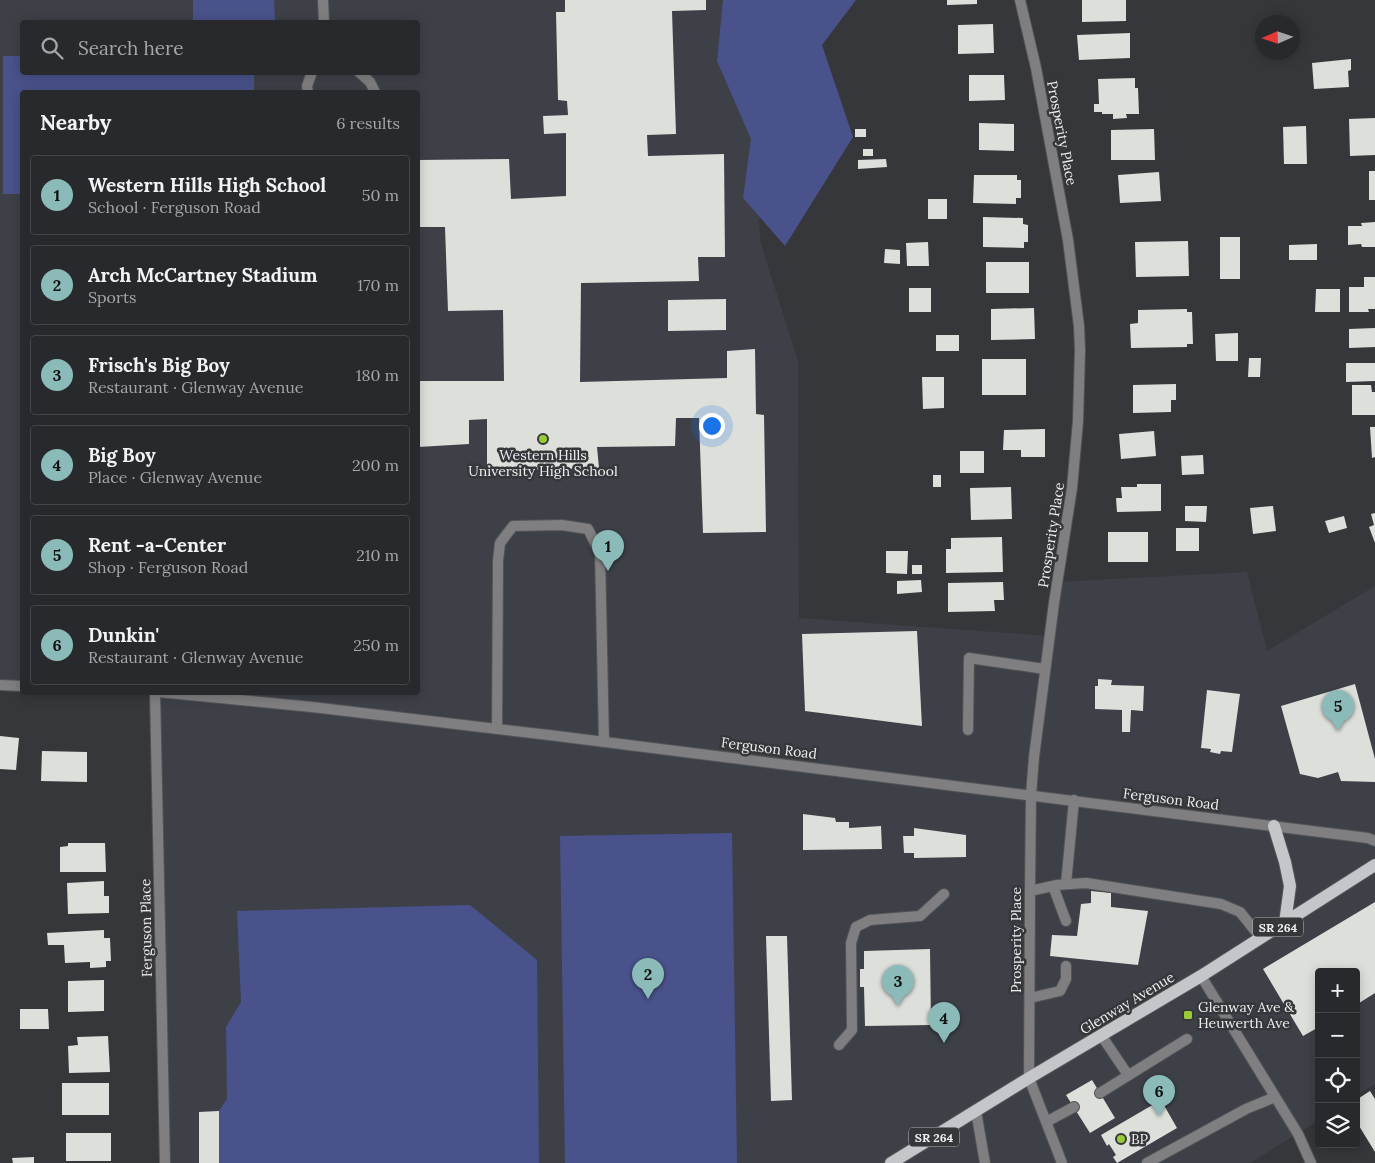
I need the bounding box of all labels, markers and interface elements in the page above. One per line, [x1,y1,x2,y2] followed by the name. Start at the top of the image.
[1255,15,1300,60] north arrow
[20,20,420,75] search box
[38,34,66,62] icon: search
[78,36,184,60] text: Search here
[1043,79,1081,187] street label: Prosperity Place
[40,109,111,136] text: Nearby
[336,113,400,133] text: 6 results
[88,173,326,197] text: Western Hills High School
[54,185,60,205] text: 1
[362,185,399,205] text: 50 m
[88,197,261,217] text: School · Ferguson Road
[88,263,317,287] text: Arch McCartney Stadium
[53,275,61,295] text: 2
[357,275,399,295] text: 170 m
[88,287,137,307] text: Sports
[88,353,230,377] text: Frisch's Big Boy
[53,365,61,385] text: 3
[356,365,399,385] text: 180 m
[88,377,304,397] text: Restaurant · Glenway Avenue
[699,413,725,439] your location
[537,433,549,445] marker: Western Hills University High School
[88,443,156,467] text: Big Boy
[468,446,618,480] place label: Western Hills University High School
[53,455,61,475] text: 4
[352,455,399,475] text: 200 m
[88,467,262,487] text: Place · Glenway Avenue
[1034,481,1068,589] street label: Prosperity Place
[592,530,624,571] pin: 1
[88,533,226,557] text: Rent -a-Center
[53,545,61,565] text: 5
[356,545,399,565] text: 210 m
[88,557,248,577] text: Shop · Ferguson Road
[88,623,159,647] text: Dunkin'
[52,635,62,655] text: 6
[353,635,399,655] text: 250 m
[88,647,304,667] text: Restaurant · Glenway Avenue
[1322,690,1354,731] pin: 5
[720,733,818,763] street label: Ferguson Road
[1122,784,1220,814] street label: Ferguson Road
[136,878,156,977] street label: Ferguson Place
[1007,886,1025,993] street label: Prosperity Place
[1253,918,1303,936] road number: SR 264
[632,958,664,999] pin: 2
[882,965,914,1006] pin: 3
[1076,968,1178,1038] street label: Glenway Avenue
[1315,968,1360,1148] map controls
[1315,968,1360,1013] button: +
[1198,998,1294,1032] place label: Glenway Ave & Heuwerth Ave
[928,1002,960,1043] pin: 4
[1182,1009,1194,1021] marker: Glenway Ave & Heuwerth Ave
[1315,1013,1360,1058] button: −
[1315,1058,1360,1103] button: locate
[1143,1075,1175,1116] pin: 6
[1315,1103,1360,1148] button: layers
[909,1128,959,1146] road number: SR 264
[1131,1130,1149,1148] place label: BP
[1115,1133,1127,1145] marker: BP

